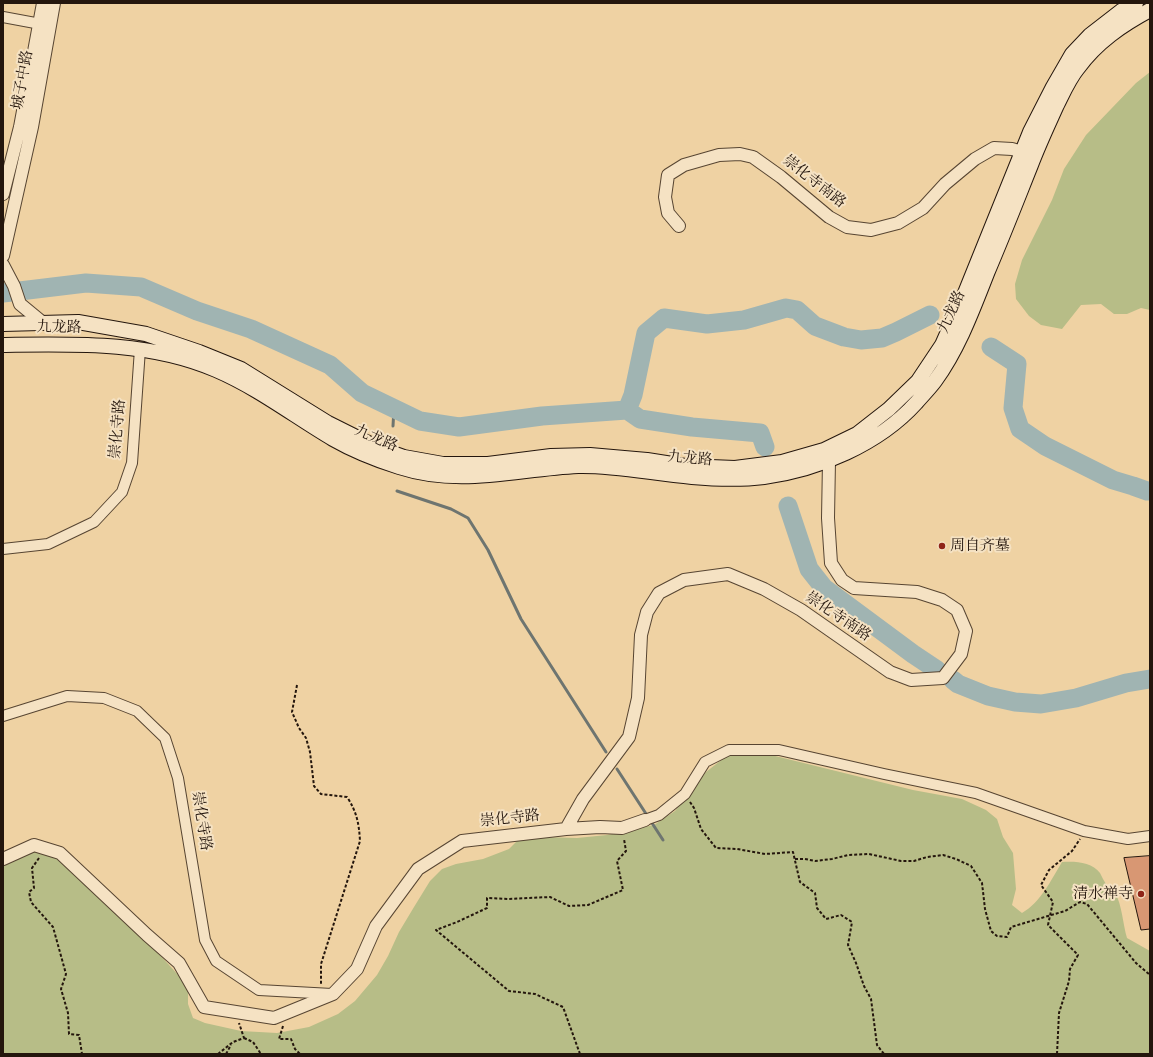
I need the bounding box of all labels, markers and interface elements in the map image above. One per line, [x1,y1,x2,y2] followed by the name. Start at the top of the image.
[9,49,37,111] street label: 城子中路
[779,152,849,212] street label: 崇化寺南路
[935,288,969,336] street label: 九龙路
[36,319,82,337] street label: 九龙路
[106,398,130,460] street label: 崇化寺路
[352,422,400,456] street label: 九龙路
[667,448,713,470] street label: 九龙路
[950,537,1010,555] place label: 周自齐墓
[937,541,947,551] marker: 周自齐墓
[802,589,874,645] street label: 崇化寺南路
[187,790,215,852] street label: 崇化寺路
[479,807,541,831] street label: 崇化寺路
[1073,885,1133,903] place label: 清水禅寺
[1136,889,1146,899] marker: 清水禅寺

